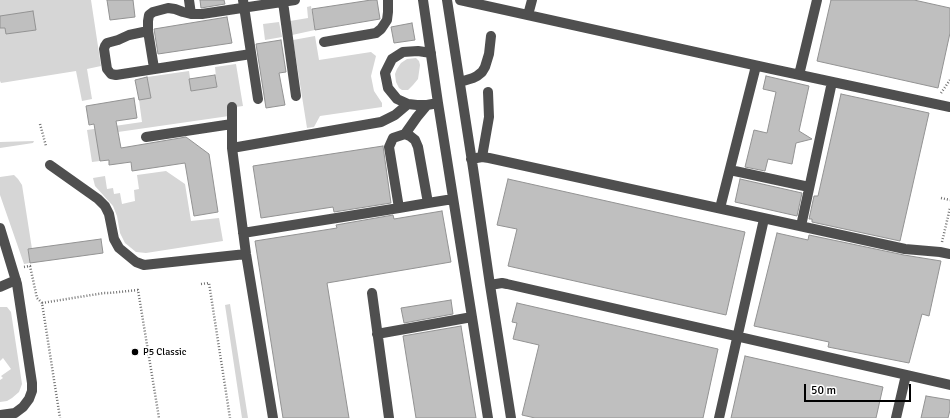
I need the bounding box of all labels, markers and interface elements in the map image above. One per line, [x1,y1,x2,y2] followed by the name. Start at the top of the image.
[143,346,187,358] place label: P5 Classic
[130,347,140,357] marker: P5 Classic
[806,376,913,402] scale bar
[811,383,836,398] text: 50 m

